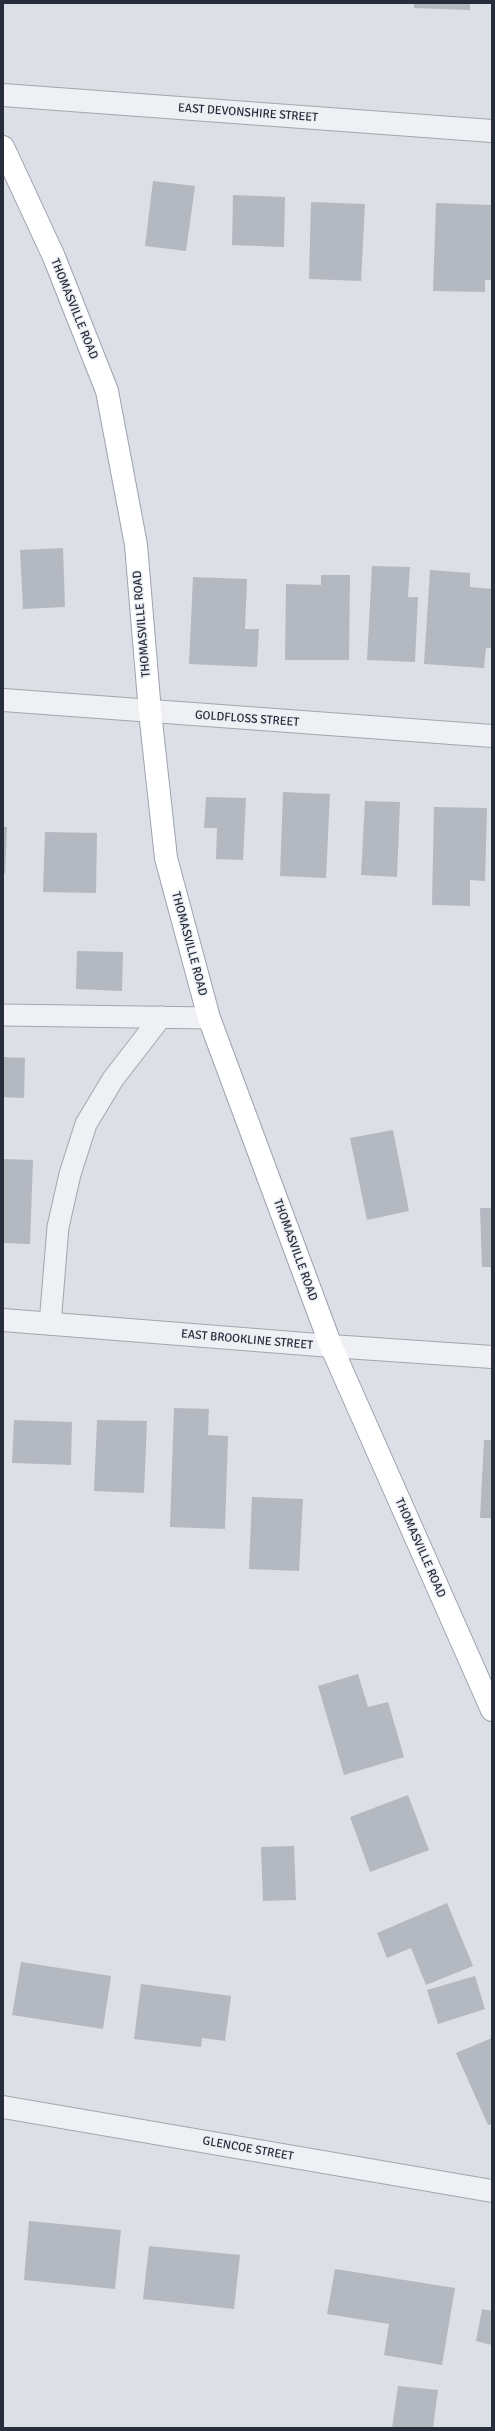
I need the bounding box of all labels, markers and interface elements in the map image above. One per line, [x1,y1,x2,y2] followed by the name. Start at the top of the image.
[178,101,318,125] street label: EAST DEVONSHIRE STREET
[47,257,101,361] street label: THOMASVILLE ROAD
[130,570,154,678] street label: THOMASVILLE ROAD
[194,708,300,730] street label: GOLDFLOSS STREET
[168,890,210,998] street label: THOMASVILLE ROAD
[270,1197,320,1303] street label: THOMASVILLE ROAD
[180,1327,314,1353] street label: EAST BROOKLINE STREET
[392,1496,448,1600] street label: THOMASVILLE ROAD
[201,2134,295,2164] street label: GLENCOE STREET

